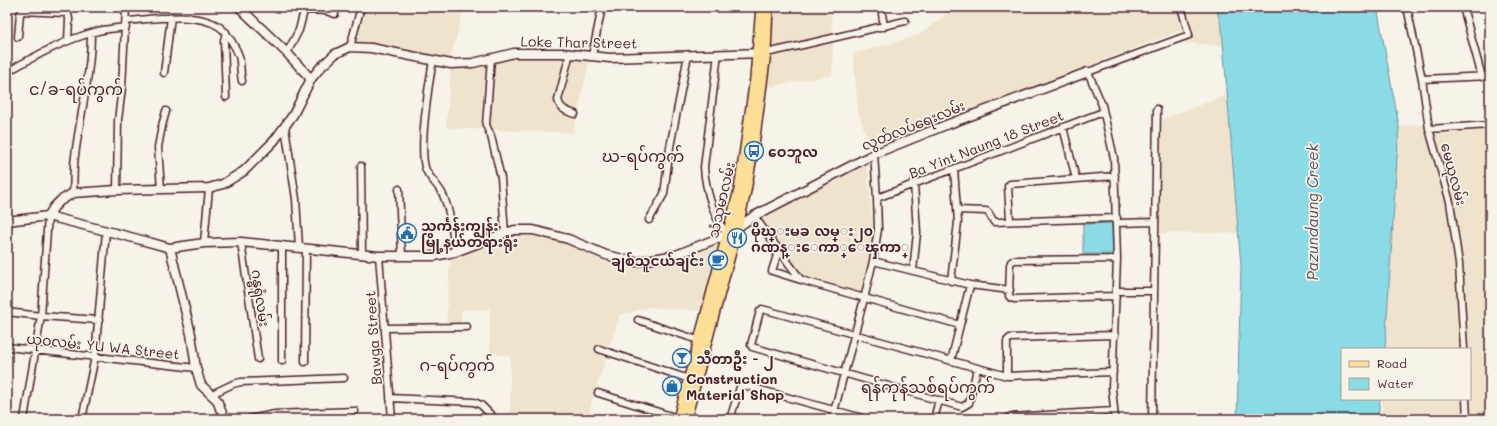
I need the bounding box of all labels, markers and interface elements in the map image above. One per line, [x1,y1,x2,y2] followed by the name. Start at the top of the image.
[520,31,638,53] street label: Loke Thar Street
[29,78,123,103] district label: င/ခ-ရပ်ကွက်
[858,96,969,157] street label: လွတ်လပ်ရေးလမ်း
[906,106,1066,182] street label: Ba Yint Naung 18 Street
[743,140,765,162] bus stop icon: ဝေဘူလ
[1434,141,1471,208] street label: မေယုလမ်း
[768,142,818,164] place label: ဝေဘူလ
[1302,142,1322,281] water label: Pazundaung Creek
[602,145,684,170] district label: ဃ-ရပ်ကွက်
[703,160,742,241] street label: သံသုမာလမ်း
[421,216,518,254] place label: သင်္ကန်းကျွန်း မြို့နယ်တရားရုံး
[751,221,909,259] place label: မိုဃ္းမခ လမ္း၂၀ ဂဏန္းေကာ္ေၾကာ္
[396,222,418,244] public building icon: သင်္ကန်းကျွန်း မြို့နယ်တရားရုံး
[726,227,748,249] restaurant icon: မိုဃ္းမခ လမ္း၂၀ ဂဏန္းေကာ္ေၾကာ္
[707,249,729,271] cafe icon: ချစ်သူငယ်ချင်း
[611,251,704,273] place label: ချစ်သူငယ်ချင်း
[244,268,274,328] street label: ဂန္ဓရုံလမ်း
[360,290,386,386] street label: Bawga Street
[25,329,180,366] street label: ယုဝလမ်း YU WA Street
[671,347,693,369] bar icon: သီတာဦး - ၂
[1341,348,1471,400] legend
[696,349,774,371] place label: သီတာဦး - ၂
[419,354,495,379] district label: ဂ-ရပ်ကွက်
[1377,355,1407,371] text: Road
[686,369,784,404] place label: Construction Material Shop
[661,375,683,397] shop icon: Construction Material Shop
[1377,375,1414,391] text: Water
[861,376,995,402] district label: ရန်ကုန်သစ်ရပ်ကွက်

